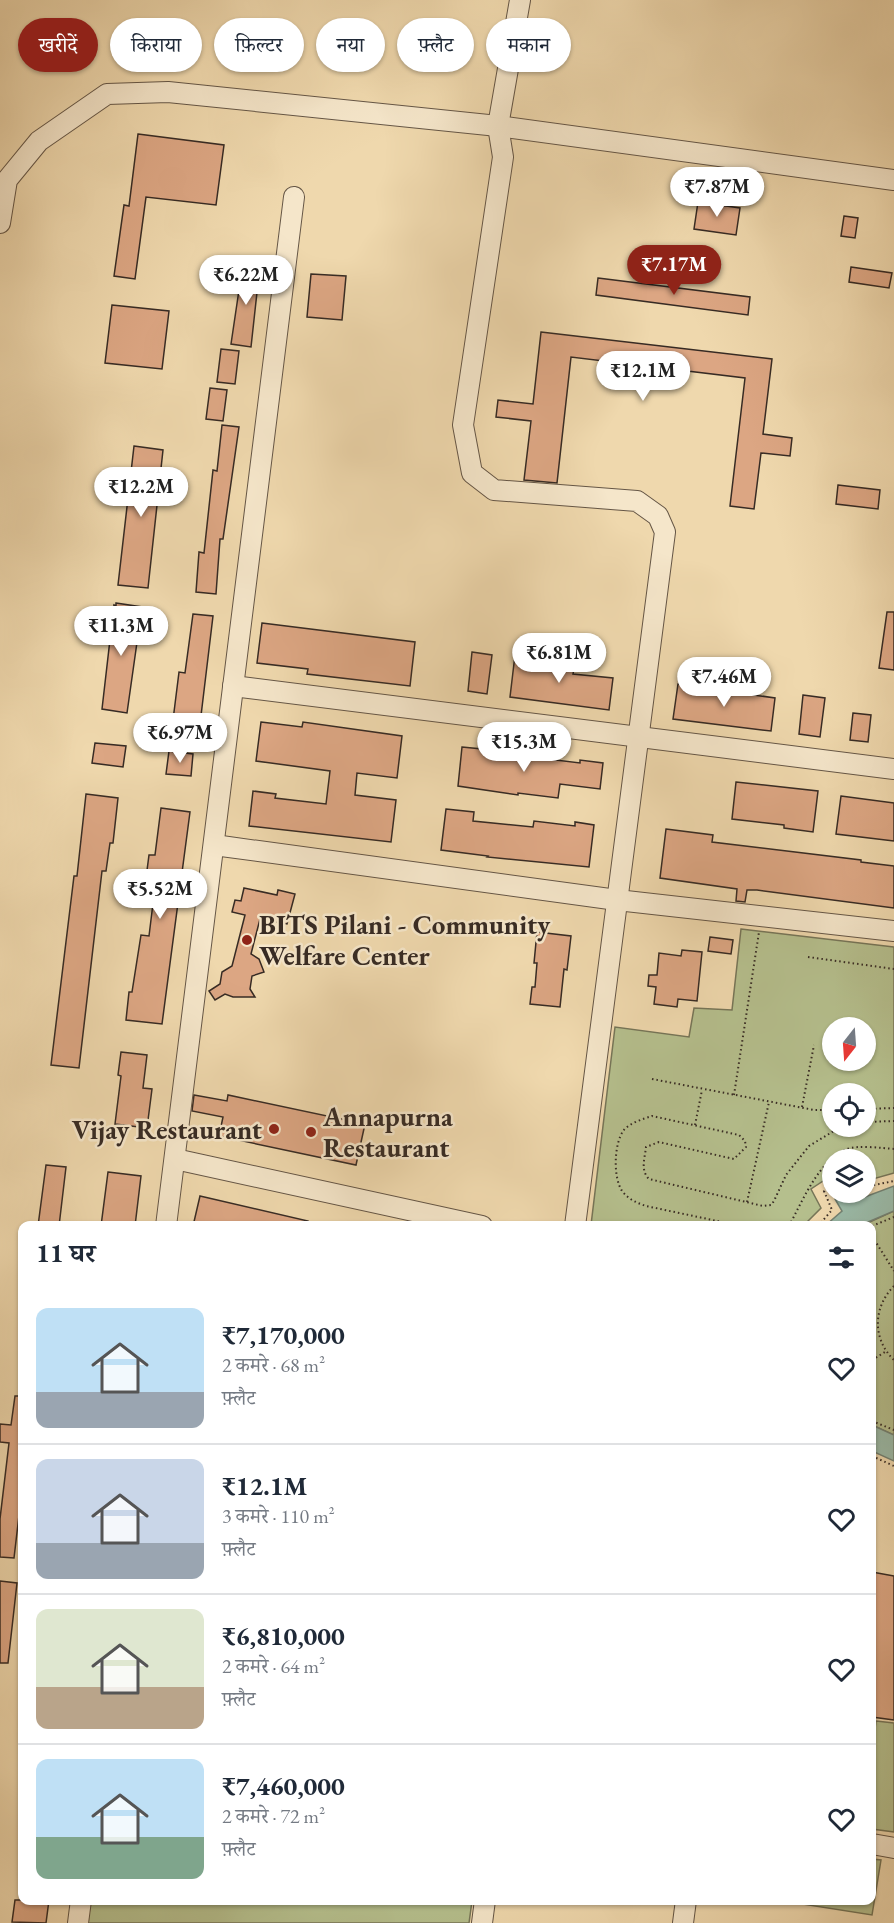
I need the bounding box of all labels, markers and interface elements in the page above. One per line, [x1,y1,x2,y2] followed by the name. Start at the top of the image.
[18,18,98,72] chip: खरीदें
[110,18,202,72] chip: किराया
[214,18,304,72] chip: फ़िल्टर
[316,18,385,72] chip: नया
[397,18,474,72] chip: फ़्लैट
[486,18,571,72] chip: मकान
[668,167,766,218] pin: ₹7.87M
[684,173,750,199] text: ₹7.87M
[625,245,723,296] pin: ₹7.17M
[641,251,707,277] text: ₹7.17M
[197,255,295,306] pin: ₹6.22M
[213,261,279,287] text: ₹6.22M
[594,351,692,402] pin: ₹12.1M
[610,357,676,383] text: ₹12.1M
[92,467,190,518] pin: ₹12.2M
[108,473,174,499] text: ₹12.2M
[72,606,170,657] pin: ₹11.3M
[88,612,154,638] text: ₹11.3M
[510,633,608,684] pin: ₹6.81M
[526,639,592,665] text: ₹6.81M
[675,657,773,708] pin: ₹7.46M
[691,663,757,689] text: ₹7.46M
[131,713,229,764] pin: ₹6.97M
[147,719,213,745] text: ₹6.97M
[475,722,573,773] pin: ₹15.3M
[491,728,557,754] text: ₹15.3M
[111,869,209,920] pin: ₹5.52M
[127,875,193,901] text: ₹5.52M
[259,907,551,973] place label: BITS Pilani - Community Welfare Center
[240,933,254,947] marker: BITS Pilani - Community Welfare Center
[822,1017,876,1071] north arrow
[822,1017,876,1203] map controls
[822,1083,876,1137] button: locate
[322,1099,453,1165] place label: Annapurna Restaurant
[72,1112,262,1147] place label: Vijay Restaurant
[267,1122,281,1136] marker: Vijay Restaurant
[304,1125,318,1139] marker: Annapurna Restaurant
[822,1149,876,1203] button: layers
[36,1236,96,1270] text: 11 घर
[825,1241,858,1274] icon: filters
[222,1318,345,1352] text: ₹7,170,000
[84,1332,156,1404] icon: home
[222,1352,325,1378] text: 2 कमरे · 68 m²
[825,1352,858,1385] icon: heart
[222,1385,255,1411] text: फ़्लैट
[222,1469,307,1503] text: ₹12.1M
[84,1483,156,1555] icon: home
[222,1503,335,1529] text: 3 कमरे · 110 m²
[825,1503,858,1536] icon: heart
[222,1536,255,1562] text: फ़्लैट
[222,1619,345,1653] text: ₹6,810,000
[84,1633,156,1705] icon: home
[222,1653,325,1679] text: 2 कमरे · 64 m²
[825,1653,858,1686] icon: heart
[222,1686,255,1712] text: फ़्लैट
[222,1769,345,1803] text: ₹7,460,000
[84,1783,156,1855] icon: home
[222,1803,325,1829] text: 2 कमरे · 72 m²
[825,1803,858,1836] icon: heart
[222,1836,255,1862] text: फ़्लैट

